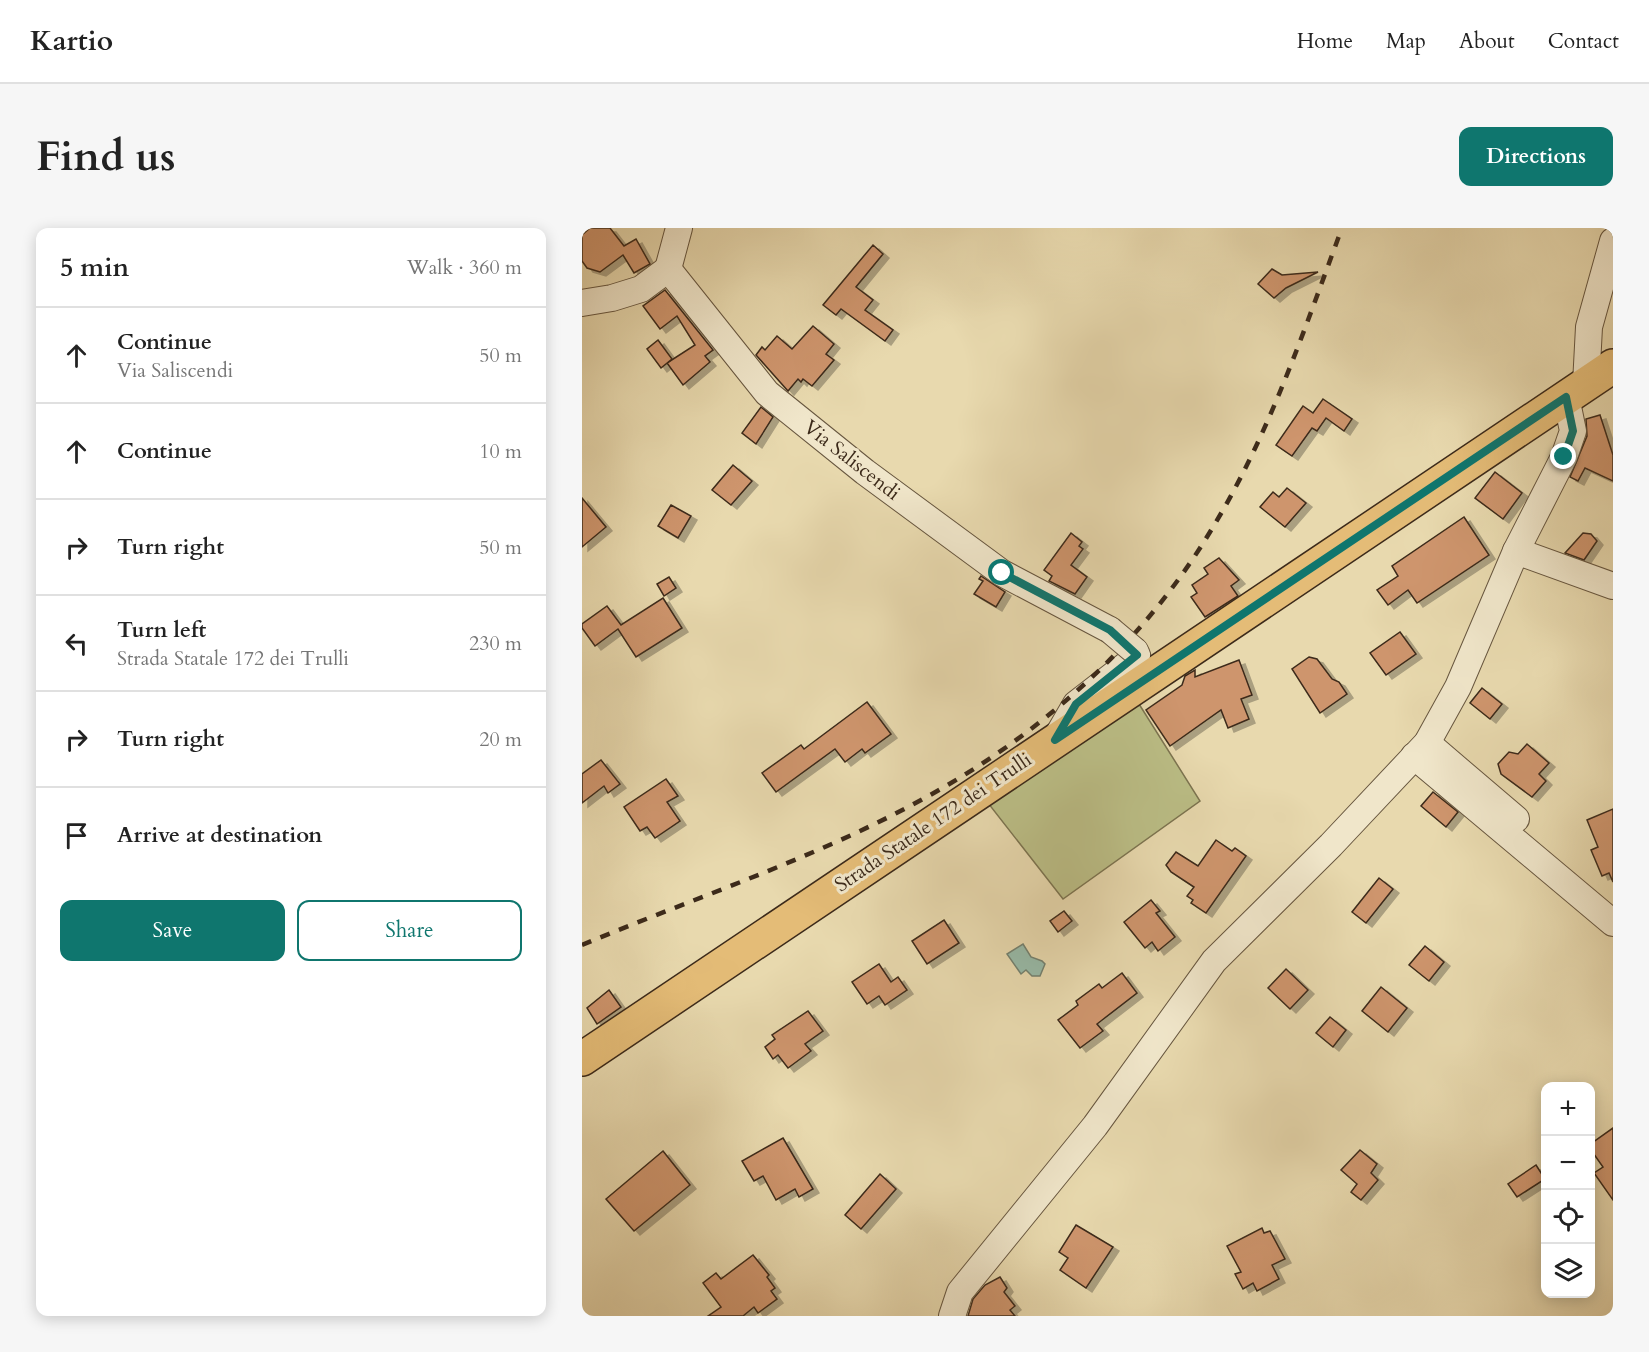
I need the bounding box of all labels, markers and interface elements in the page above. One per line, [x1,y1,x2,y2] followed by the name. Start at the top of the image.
[30,22,113,60] text: Kartio
[1297,27,1353,56] text: Home
[1386,27,1426,56] text: Map
[1459,27,1515,56] text: About
[1548,27,1619,56] text: Contact
[1459,127,1613,186] button: Directions
[36,128,176,185] text: Find us
[60,250,129,285] text: 5 min
[407,254,522,281] text: Walk · 360 m
[117,327,212,357] text: Continue
[60,339,93,372] icon: ahead
[479,342,522,369] text: 50 m
[117,357,233,384] text: Via Saliscendi
[798,414,906,507] street label: Via Saliscendi
[60,435,93,468] icon: ahead
[117,436,212,466] text: Continue
[479,438,522,465] text: 10 m
[1550,443,1576,469] route end
[60,531,93,564] icon: right
[117,532,224,562] text: Turn right
[479,534,522,561] text: 50 m
[988,559,1014,585] route start
[117,615,206,645] text: Turn left
[60,627,93,660] icon: left
[469,630,522,657] text: 230 m
[117,645,349,672] text: Strada Statale 172 dei Trulli
[60,723,93,756] icon: right
[117,724,224,754] text: Turn right
[479,726,522,753] text: 20 m
[829,746,1037,898] street label: Strada Statale 172 dei Trulli
[60,819,93,852] icon: arrive
[117,820,322,850] text: Arrive at destination
[60,900,285,961] button: Save
[297,900,522,961] button: Share
[1541,1082,1595,1298] map controls
[1541,1082,1595,1136] button: +
[1541,1136,1595,1190] button: −
[1541,1190,1595,1244] button: locate
[1541,1244,1595,1298] button: layers

